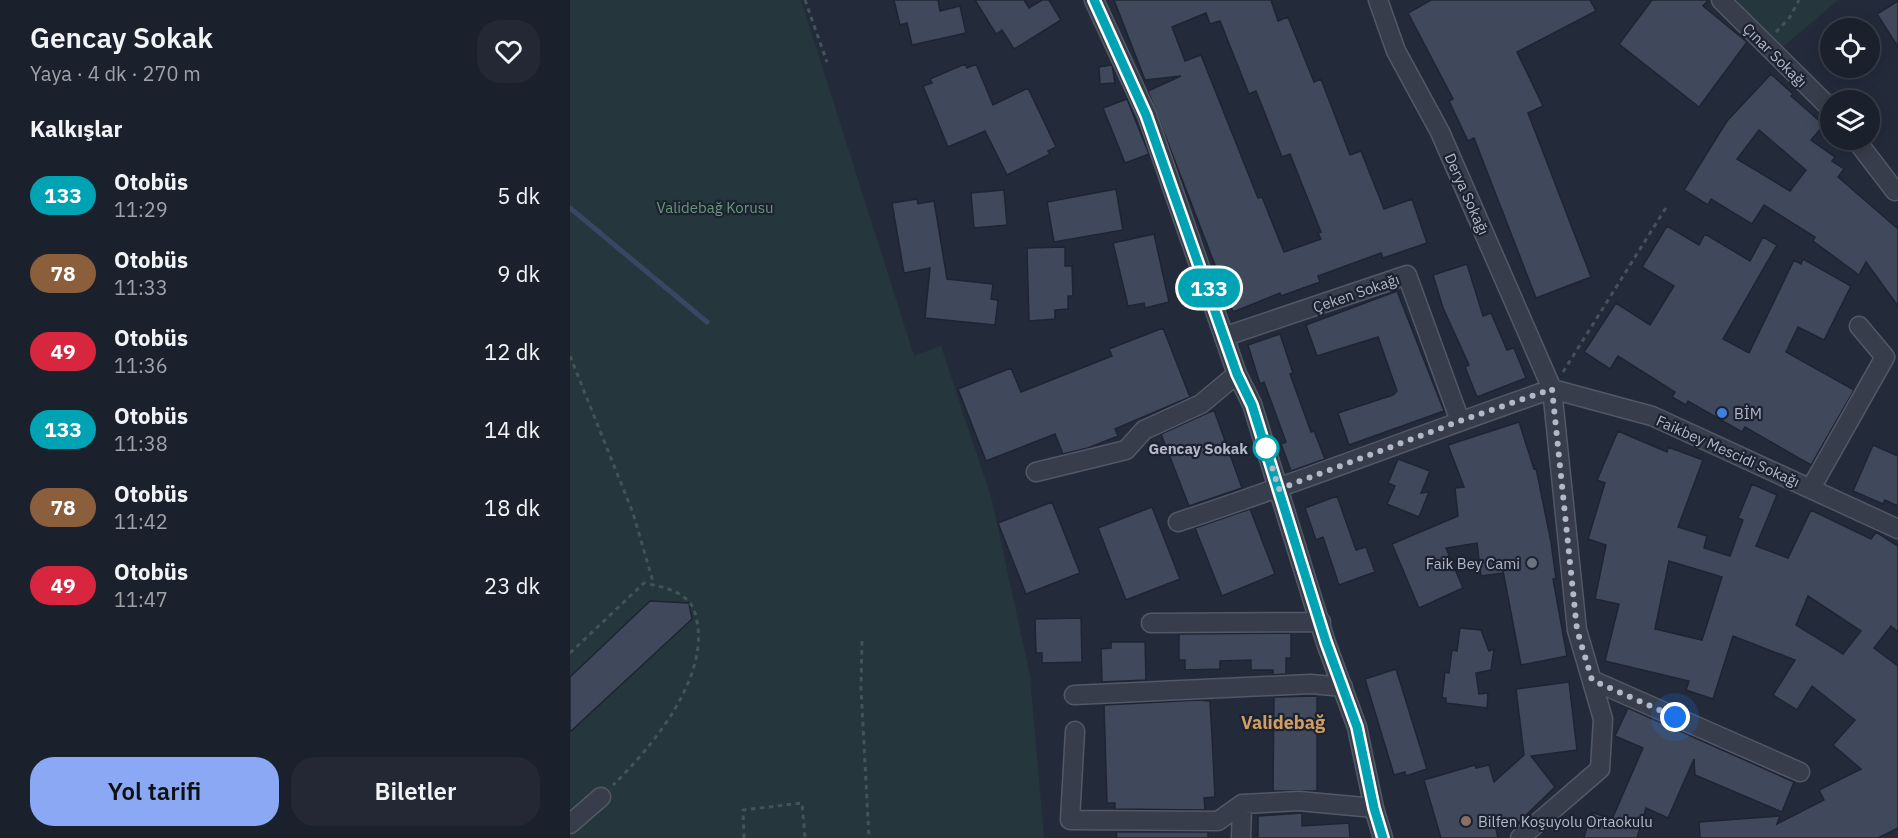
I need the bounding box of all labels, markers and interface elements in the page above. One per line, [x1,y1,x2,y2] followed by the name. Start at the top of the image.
[1820,18,1880,150] map controls
[1820,18,1880,78] button: locate
[30,19,213,56] text: Gencay Sokak
[1739,19,1811,91] street label: Çınar Sokağı
[477,20,540,83] button: heart
[30,60,201,87] text: Yaya · 4 dk · 270 m
[1820,90,1880,150] button: layers
[30,114,122,143] text: Kalkışlar
[1441,150,1493,238] street label: Derya Sokağı
[114,167,188,196] text: Otobüs
[44,181,82,209] text: 133
[497,181,540,210] text: 5 dk
[114,196,168,223] text: 11:29
[656,198,774,217] park label: Validebağ Korusu
[114,245,188,274] text: Otobüs
[50,259,76,287] text: 78
[497,259,540,288] text: 9 dk
[1174,268,1244,308] line badge: 133
[1310,269,1402,317] street label: Çeken Sokağı
[114,274,168,301] text: 11:33
[1190,274,1228,302] text: 133
[114,323,188,352] text: Otobüs
[50,337,76,365] text: 49
[484,337,540,366] text: 12 dk
[114,352,168,379] text: 11:36
[114,401,188,430] text: Otobüs
[1734,404,1762,423] place label: BİM
[1715,406,1729,420] marker: BİM
[1653,411,1803,491] street label: Faikbey Mescidi Sokağı
[44,415,82,443] text: 133
[484,415,540,444] text: 14 dk
[114,430,168,457] text: 11:38
[1253,435,1279,461] marker: Gencay Sokak
[1148,439,1248,458] place label: Gencay Sokak
[114,479,188,508] text: Otobüs
[50,493,76,521] text: 78
[484,493,540,522] text: 18 dk
[114,508,168,535] text: 11:42
[1426,554,1520,573] place label: Faik Bey Cami
[1525,556,1539,570] marker: Faik Bey Cami
[114,557,188,586] text: Otobüs
[50,571,76,599] text: 49
[484,571,540,600] text: 23 dk
[114,586,168,613] text: 11:47
[1660,702,1690,732] your location
[1241,711,1325,734] district label: Validebağ
[30,757,279,826] button: Yol tarifi
[291,757,540,826] button: Biletler
[1478,812,1653,831] place label: Bilfen Koşuyolu Ortaokulu
[1459,814,1473,828] marker: Bilfen Koşuyolu Ortaokulu

